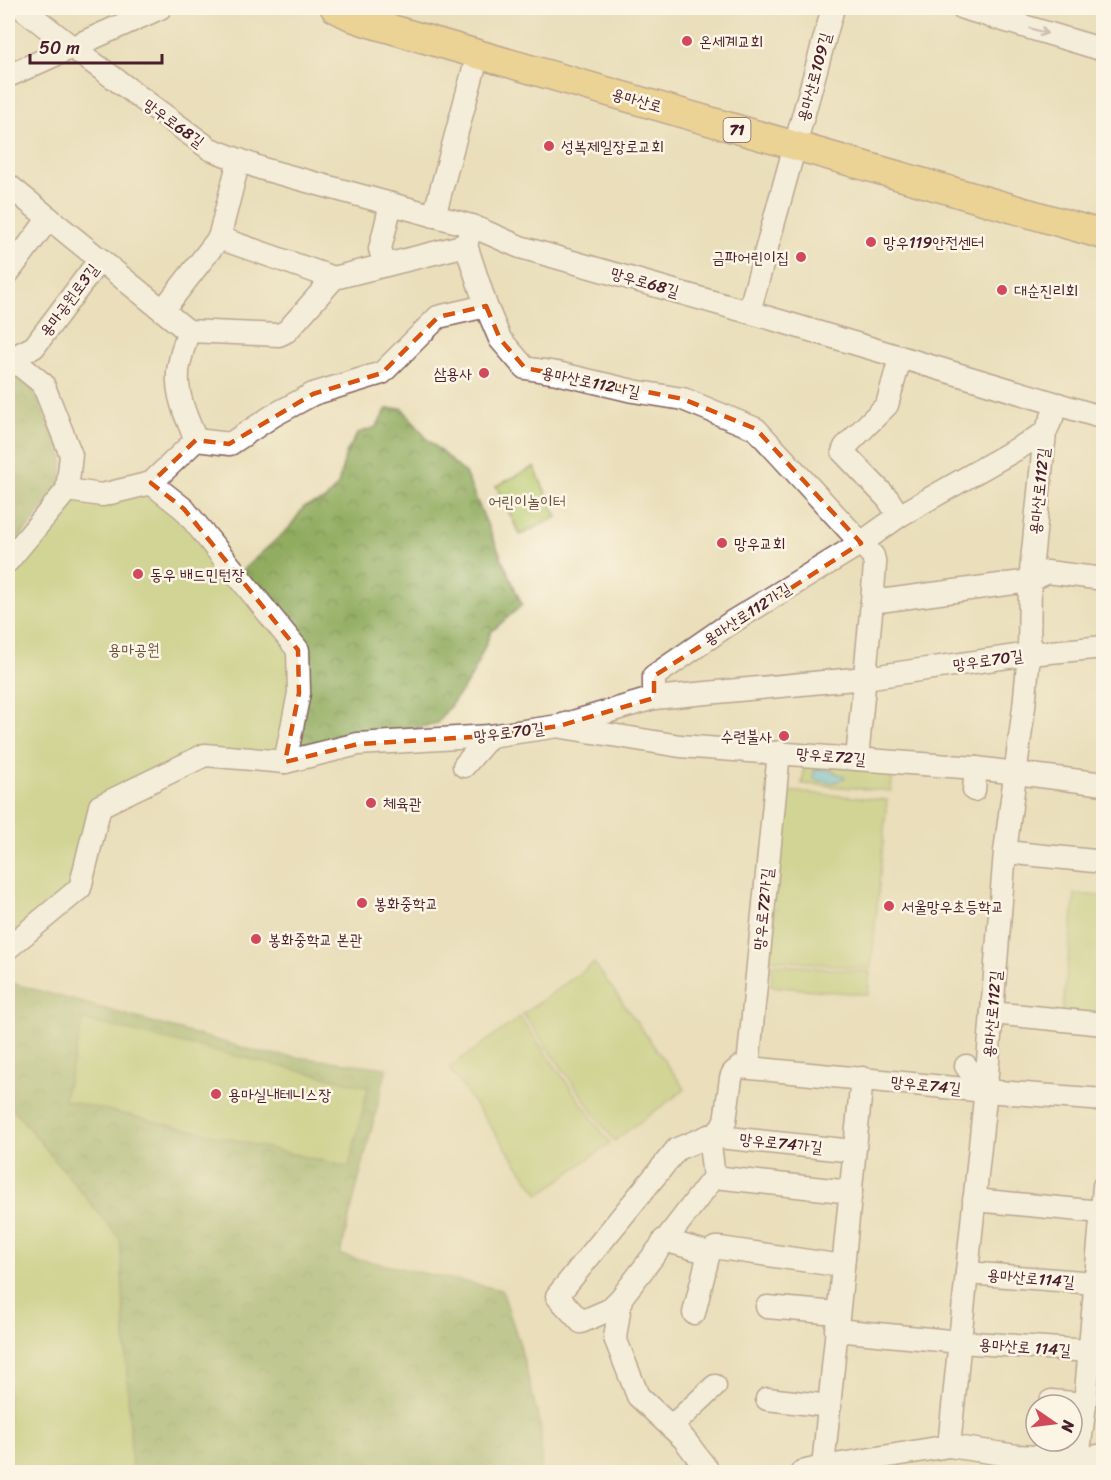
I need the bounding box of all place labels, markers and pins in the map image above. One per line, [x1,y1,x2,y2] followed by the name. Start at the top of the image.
[699,27,763,56] place label: 온세계교회
[680,34,694,48] marker: 온세계교회
[561,132,664,161] place label: 성복제일장로교회
[542,139,556,153] marker: 성복제일장로교회
[883,228,984,257] place label: 망우119안전센터
[864,235,878,249] marker: 망우119안전센터
[712,243,789,272] place label: 금파어린이집
[794,250,808,264] marker: 금파어린이집
[1014,276,1078,305] place label: 대순진리회
[995,283,1009,297] marker: 대순진리회
[433,359,472,388] place label: 삼용사
[477,366,491,380] marker: 삼용사
[734,529,786,558] place label: 망우교회
[715,536,729,550] marker: 망우교회
[150,560,244,589] place label: 동우 배드민턴장
[131,567,145,581] marker: 동우 배드민턴장
[721,722,772,751] place label: 수련불사
[777,729,791,743] marker: 수련불사
[383,789,422,818] place label: 체육관
[364,796,378,810] marker: 체육관
[374,889,438,918] place label: 봉화중학교
[901,892,1004,921] place label: 서울망우초등학교
[355,896,369,910] marker: 봉화중학교
[882,899,896,913] marker: 서울망우초등학교
[268,925,362,954] place label: 봉화중학교 본관
[249,932,263,946] marker: 봉화중학교 본관
[228,1080,331,1109] place label: 용마실내테니스장
[209,1087,223,1101] marker: 용마실내테니스장

